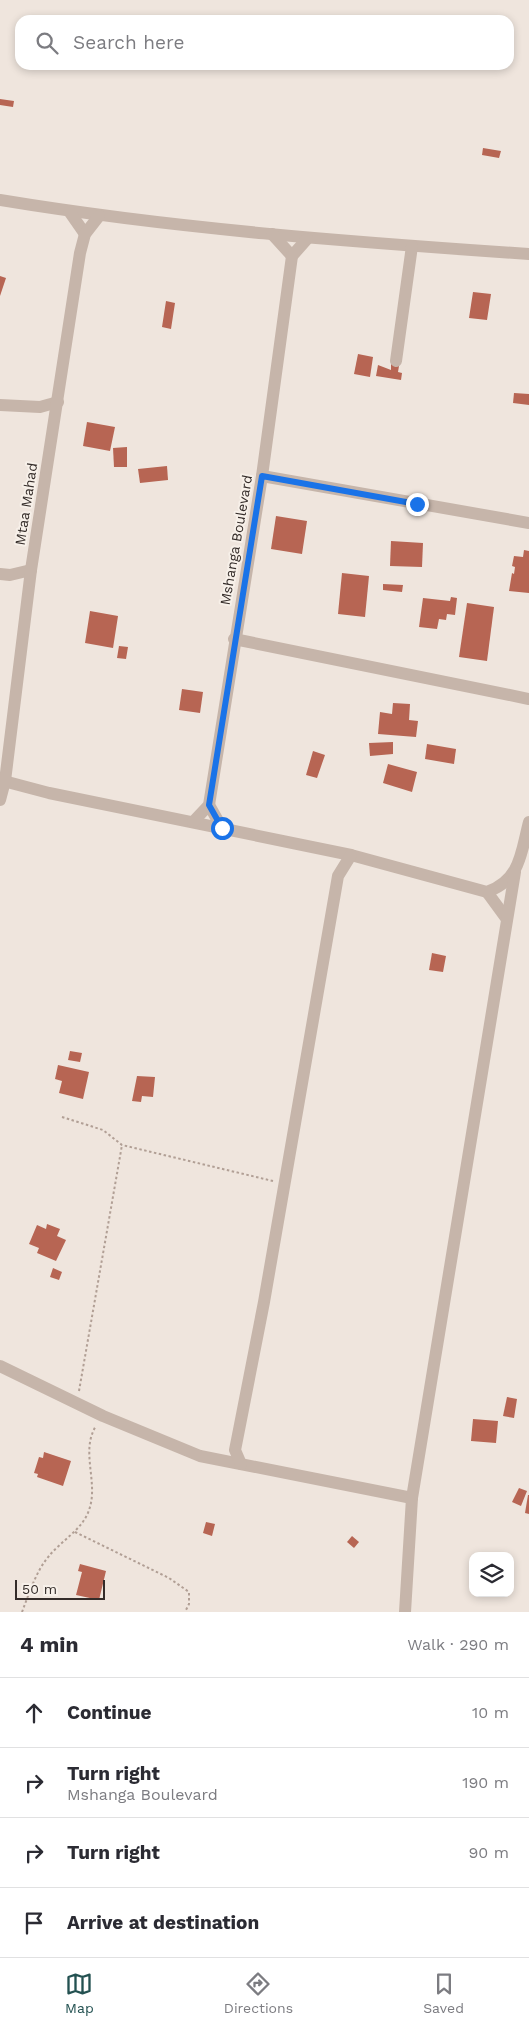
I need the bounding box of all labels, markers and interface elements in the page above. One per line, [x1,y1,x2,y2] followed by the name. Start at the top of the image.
[15,15,514,70] search box
[33,29,61,57] icon: search
[73,31,184,54] text: Search here
[12,462,40,546] street label: Mtaa Mahad
[217,474,255,606] street label: Mshanga Boulevard
[406,493,429,516] route end
[211,817,234,840] route start
[469,1552,514,1597] map controls
[469,1552,514,1597] button: layers
[15,1577,105,1600] scale bar
[22,1581,57,1597] text: 50 m
[20,1632,78,1657] text: 4 min
[407,1635,509,1654] text: Walk · 290 m
[20,1699,48,1727] icon: ahead
[67,1701,151,1724] text: Continue
[472,1703,509,1722] text: 10 m
[67,1762,160,1785] text: Turn right
[20,1769,48,1797] icon: right
[462,1773,509,1792] text: 190 m
[67,1785,218,1804] text: Mshanga Boulevard
[20,1839,48,1867] icon: right
[67,1841,160,1864] text: Turn right
[468,1843,509,1862] text: 90 m
[20,1909,48,1937] icon: arrive
[67,1911,259,1934] text: Arrive at destination
[65,1970,94,2016] tab: Map
[224,1970,293,2016] tab: Directions
[423,1970,464,2016] tab: Saved

